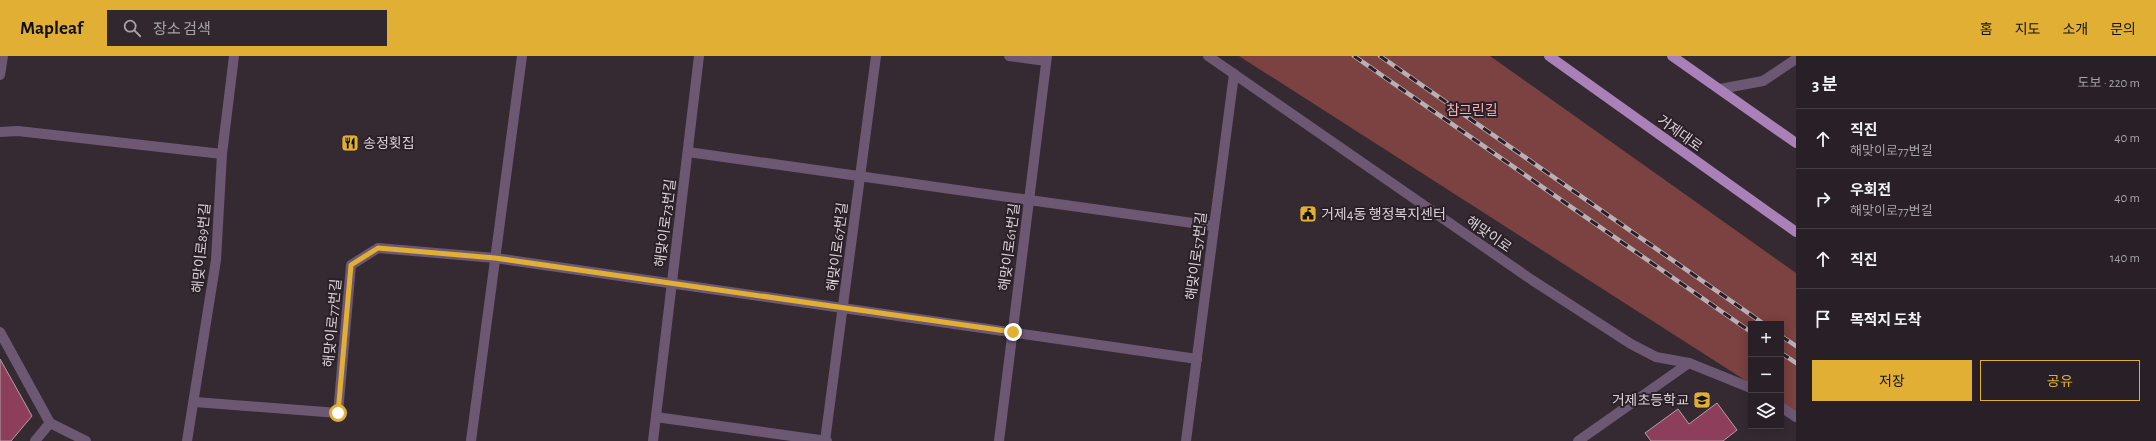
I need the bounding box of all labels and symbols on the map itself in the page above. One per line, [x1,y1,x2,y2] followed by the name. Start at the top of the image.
[1446,103,1498,118] park label: 참그린길
[1654,112,1705,155] street label: 거제대로
[340,133,360,153] restaurant icon: 송정횟집
[363,135,415,151] place label: 송정횟집
[653,178,678,268] street label: 해맞이로73번길
[190,202,213,294] street label: 해맞이로89번길
[825,202,850,292] street label: 해맞이로67번길
[997,202,1022,292] street label: 해맞이로61번길
[1298,204,1318,224] public building icon: 거제4동 행정복지센터
[1321,207,1446,222] place label: 거제4동 행정복지센터
[1184,211,1209,301] street label: 해맞이로57번길
[1463,213,1514,255] street label: 해맞이로
[321,278,344,368] street label: 해맞이로77번길
[1004,323,1022,341] route end
[1692,390,1712,410] school or university icon: 거제초등학교
[1612,392,1689,408] place label: 거제초등학교
[329,404,347,422] route start

